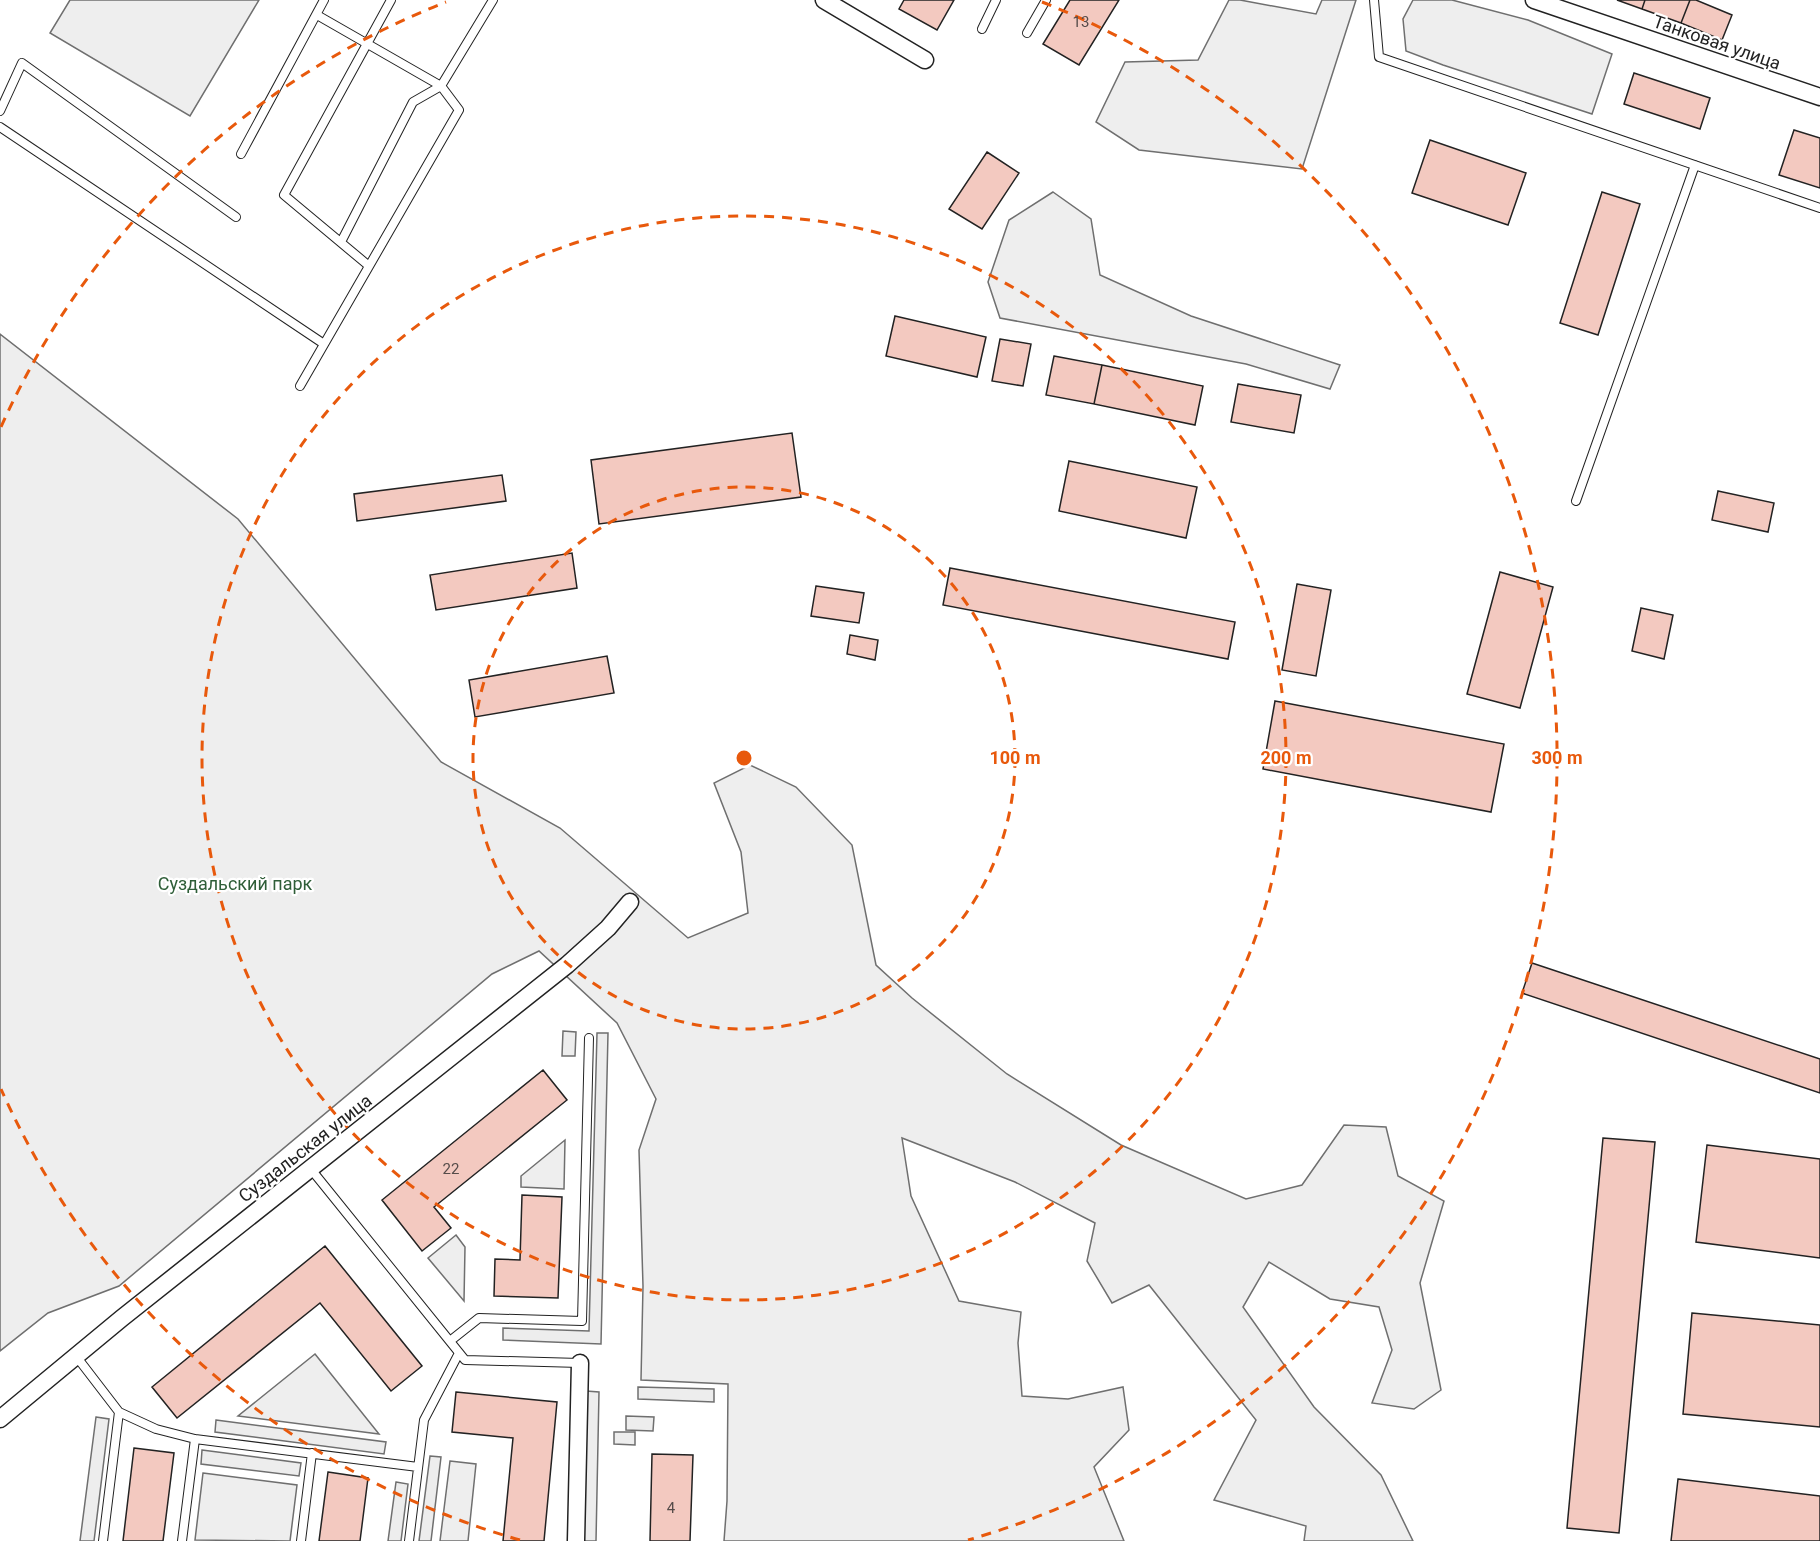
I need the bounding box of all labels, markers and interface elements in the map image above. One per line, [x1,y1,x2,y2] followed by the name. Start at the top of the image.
[1650,10,1784,74] street label: Танковая улица
[1073,13,1089,31] house number: 13
[989,747,1041,768] text: 100 m
[1260,747,1312,768] text: 200 m
[1531,747,1583,768] text: 300 m
[734,748,754,768] centre of rings
[158,873,313,894] park label: Суздальский парк
[234,1090,376,1206] street label: Суздальская улица
[443,1160,459,1178] house number: 22
[667,1499,676,1517] house number: 4

